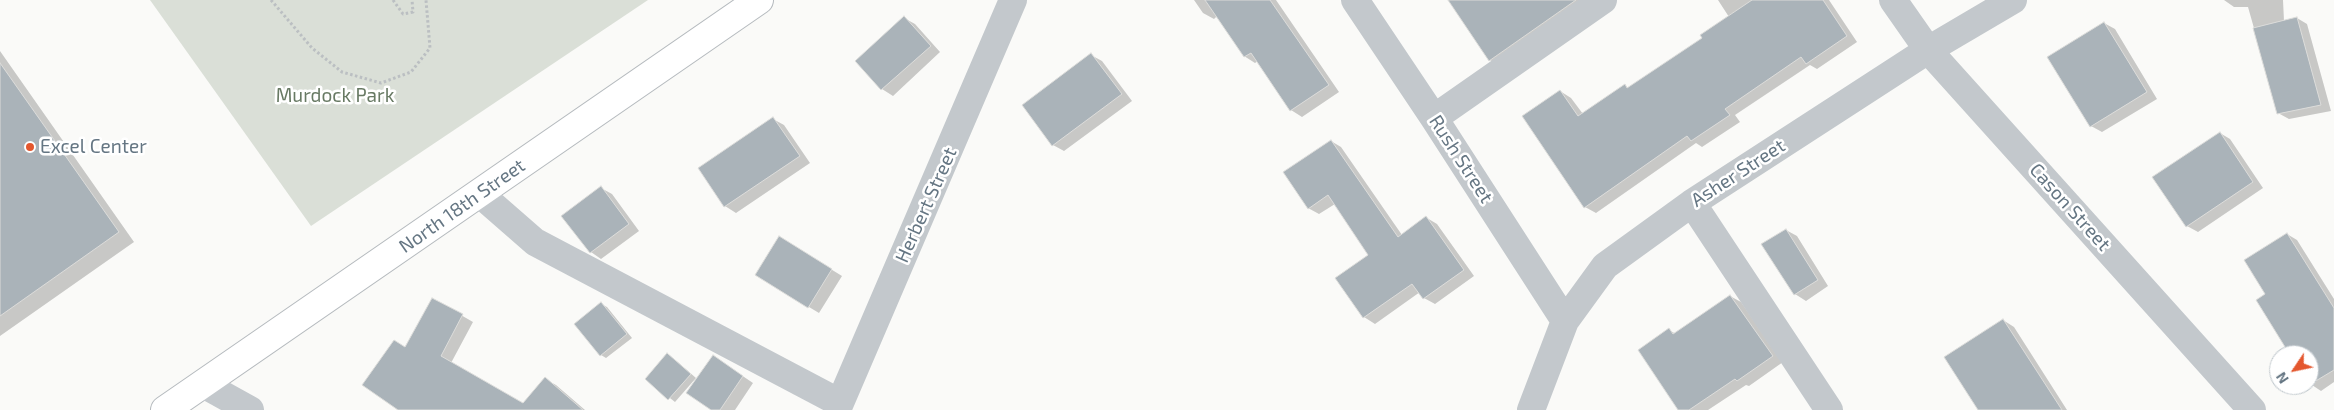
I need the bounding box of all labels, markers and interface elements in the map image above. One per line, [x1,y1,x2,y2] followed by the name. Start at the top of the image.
[276,85,394,107] park label: Murdock Park
[1424,111,1498,207] street label: Rush Street
[1687,134,1789,212] street label: Asher Street
[40,136,147,158] place label: Excel Center
[24,141,36,153] marker: Excel Center
[890,144,962,266] street label: Herbert Street
[395,154,529,258] street label: North 18th Street
[2025,159,2115,255] street label: Cason Street
[2269,345,2319,395] north arrow
[2272,369,2292,387] text: N

